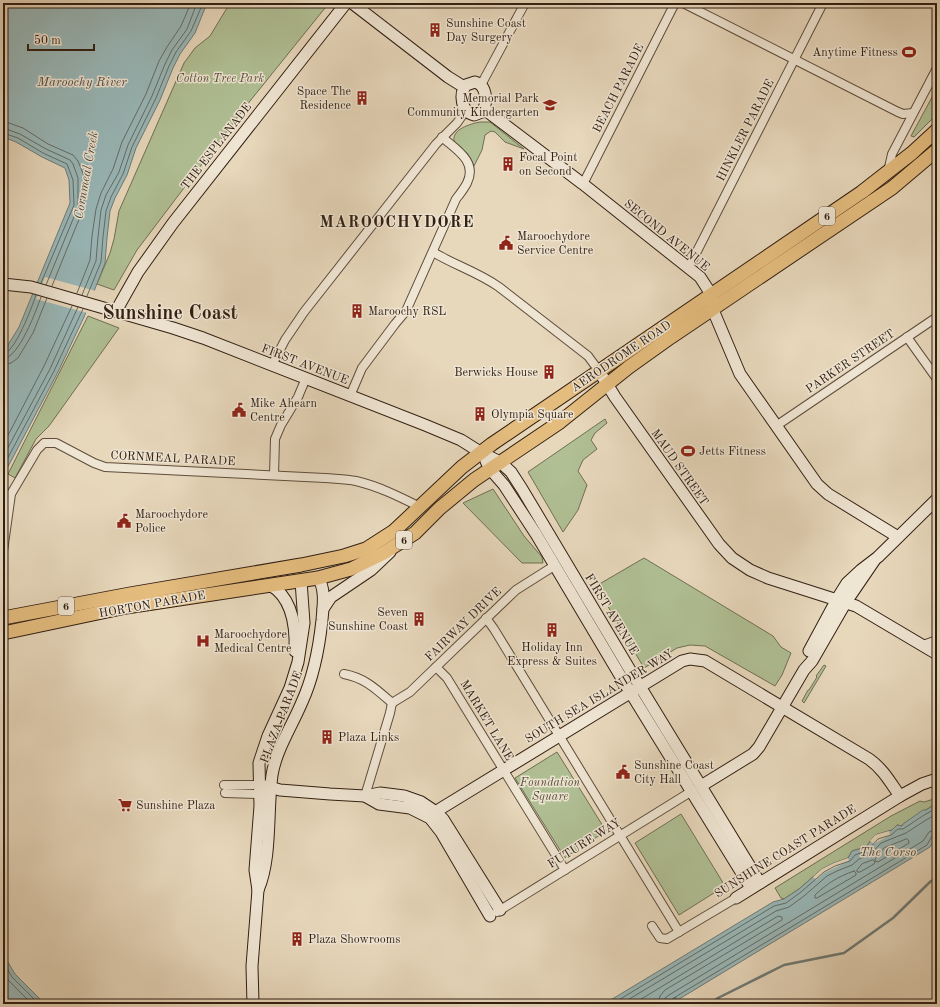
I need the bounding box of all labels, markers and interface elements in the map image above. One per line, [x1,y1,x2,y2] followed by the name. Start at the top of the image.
[446,18,526,44] place label: Sunshine Coast Day Surgery
[427,22,443,38] building icon: Sunshine Coast Day Surgery
[28,26,94,52] scale bar
[34,34,61,47] text: 50 m
[591,42,646,135] street label: BEACH PARADE
[901,44,917,60] sports icon: Anytime Fitness
[812,47,898,59] place label: Anytime Fitness
[176,73,264,85] park label: Cotton Tree Park
[36,76,127,89] water label: Maroochy River
[715,78,777,183] street label: HINKLER PARADE
[297,86,351,112] place label: Space The Residence
[354,90,370,106] building icon: Space The Residence
[407,93,540,119] place label: Memorial Park Community Kindergarten
[542,97,558,113] school or university icon: Memorial Park Community Kindergarten
[179,101,254,192] street label: THE ESPLANADE
[72,130,101,220] water label: Cornmeal Creek
[519,152,577,178] place label: Focal Point on Second
[500,156,516,172] building icon: Focal Point on Second
[622,198,711,274] street label: SECOND AVENUE
[819,207,835,225] road number: 6
[320,215,474,231] district label: MAROOCHYDORE
[517,231,594,257] place label: Maroochydore Service Centre
[498,235,514,251] public building icon: Maroochydore Service Centre
[349,303,365,319] building icon: Maroochy RSL
[102,304,238,324] district label: Sunshine Coast
[368,306,446,318] place label: Maroochy RSL
[570,319,674,395] street label: AERODROME ROAD
[804,328,897,396] street label: PARKER STREET
[259,343,350,387] street label: FIRST AVENUE
[541,364,557,380] building icon: Berwicks House
[454,367,538,379] place label: Berwicks House
[250,398,317,424] place label: Mike Ahearn Centre
[231,402,247,418] public building icon: Mike Ahearn Centre
[472,406,488,422] building icon: Olympia Square
[491,409,574,421] place label: Olympia Square
[648,427,710,508] street label: MAUD STREET
[680,443,696,459] sports icon: Jetts Fitness
[699,446,766,458] place label: Jetts Fitness
[110,450,236,468] street label: CORNMEAL PARADE
[135,509,208,535] place label: Maroochydore Police
[116,513,132,529] public building icon: Maroochydore Police
[396,531,412,549] road number: 6
[582,572,640,657] street label: FIRST AVENUE
[423,585,504,664] street label: FAIRWAY DRIVE
[98,590,206,620] street label: HORTON PARADE
[58,597,74,615] road number: 6
[328,607,409,633] place label: Seven Sunshine Coast
[411,611,427,627] building icon: Seven Sunshine Coast
[544,622,560,638] building icon: Holiday Inn Express & Suites
[214,629,292,655] place label: Maroochydore Medical Centre
[195,633,211,649] hospital icon: Maroochydore Medical Centre
[507,642,597,668] place label: Holiday Inn Express & Suites
[523,648,676,746] street label: SOUTH SEA ISLANDER WAY
[259,670,305,765] street label: PLAZA PARADE
[457,678,515,763] street label: MARKET LANE
[319,729,335,745] building icon: Plaza Links
[338,732,399,744] place label: Plaza Links
[634,760,714,786] place label: Sunshine Coast City Hall
[615,764,631,780] public building icon: Sunshine Coast City Hall
[519,777,580,803] park label: Foundation Square
[117,797,133,813] supermarket icon: Sunshine Plaza
[136,800,215,812] place label: Sunshine Plaza
[713,803,858,900] street label: SUNSHINE COAST PARADE
[546,817,623,871] street label: FUTURE WAY
[860,846,916,859] water label: The Corso
[289,931,305,947] building icon: Plaza Showrooms
[308,934,401,946] place label: Plaza Showrooms

